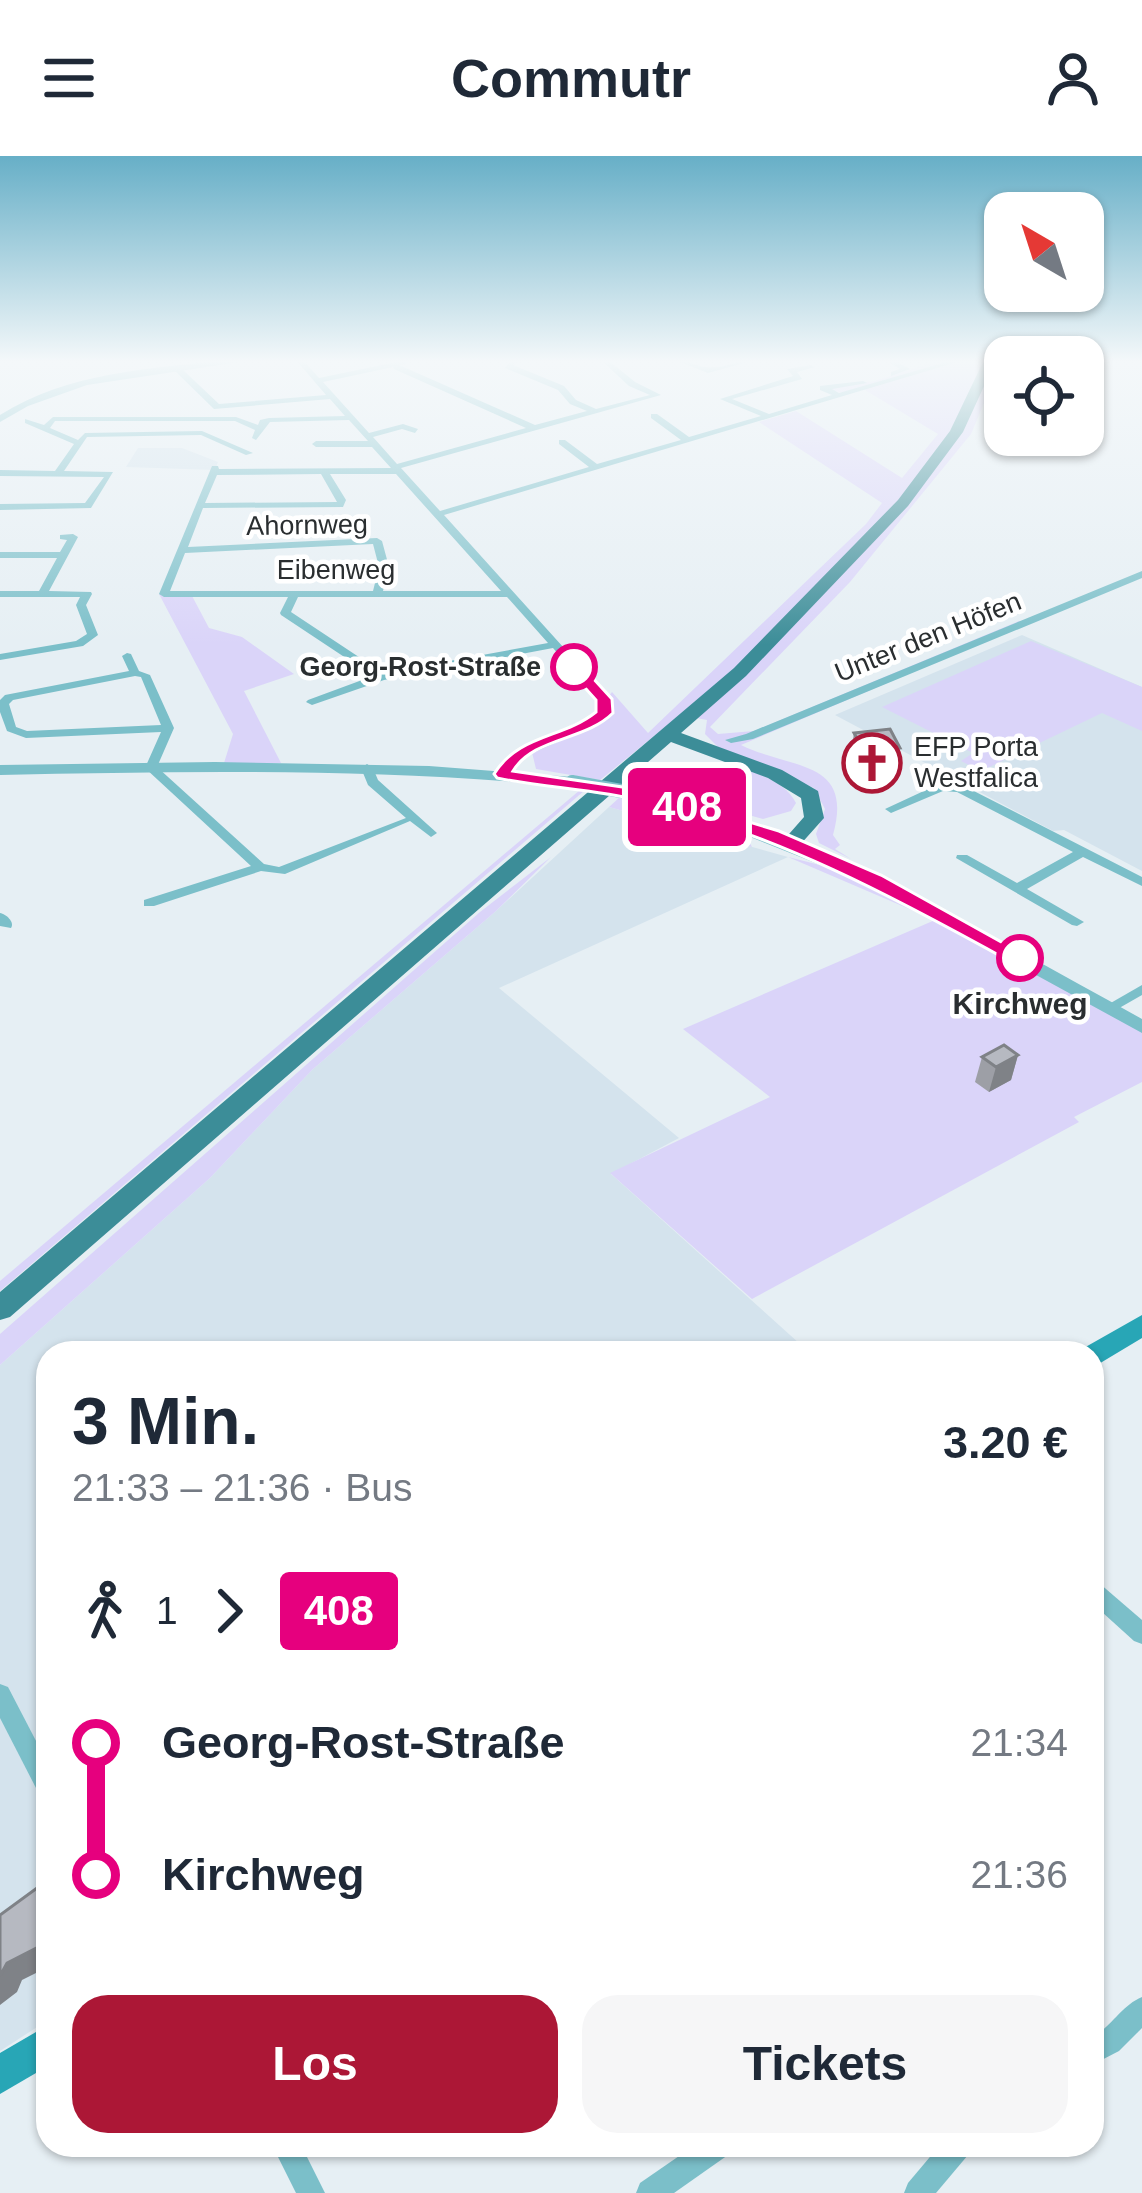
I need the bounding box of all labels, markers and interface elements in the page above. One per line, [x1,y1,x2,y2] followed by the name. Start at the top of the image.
[36,45,102,111] icon: menu
[1040,45,1106,111] icon: person
[451,48,691,108] text: Commutr
[984,192,1104,312] north arrow
[984,192,1104,456] map controls
[984,336,1104,456] button: locate
[246,509,368,541] street label: Ahornweg
[277,555,395,585] street label: Eibenweg
[831,586,1025,688] street label: Unter den Höfen
[552,645,596,689] marker: Georg-Rost-Straße
[299,652,541,682] place label: Georg-Rost-Straße
[841,732,903,794] church icon: EFP Porta Westfalica
[914,732,1039,793] place label: EFP Porta Westfalica
[618,768,756,846] line badge: 408
[652,783,722,830] text: 408
[998,936,1042,980] marker: Kirchweg
[952,987,1088,1020] place label: Kirchweg
[72,1384,259,1458] text: 3 Min.
[943,1417,1068,1468] text: 3.20 €
[72,1466,412,1509] text: 21:33 – 21:36 · Bus
[72,1578,138,1644] icon: walk
[196,1578,262,1644] icon: forward
[304,1587,374,1634] text: 408
[156,1589,178,1632] text: 1
[162,1717,565,1768] text: Georg-Rost-Straße
[970,1721,1068,1764] text: 21:34
[162,1849,365,1900] text: Kirchweg
[970,1853,1068,1896] text: 21:36
[72,1995,558,2133] button: Los
[582,1995,1068,2133] button: Tickets

